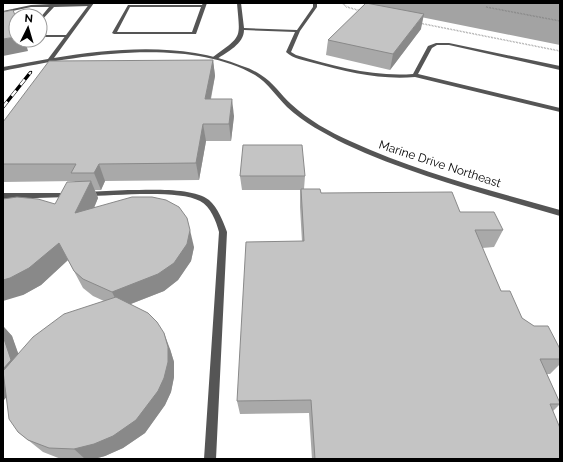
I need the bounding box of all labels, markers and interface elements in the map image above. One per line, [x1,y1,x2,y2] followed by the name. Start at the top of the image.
[8,8,48,48] north arrow
[24,12,34,25] text: N
[377,138,503,190] street label: Marine Drive Northeast

